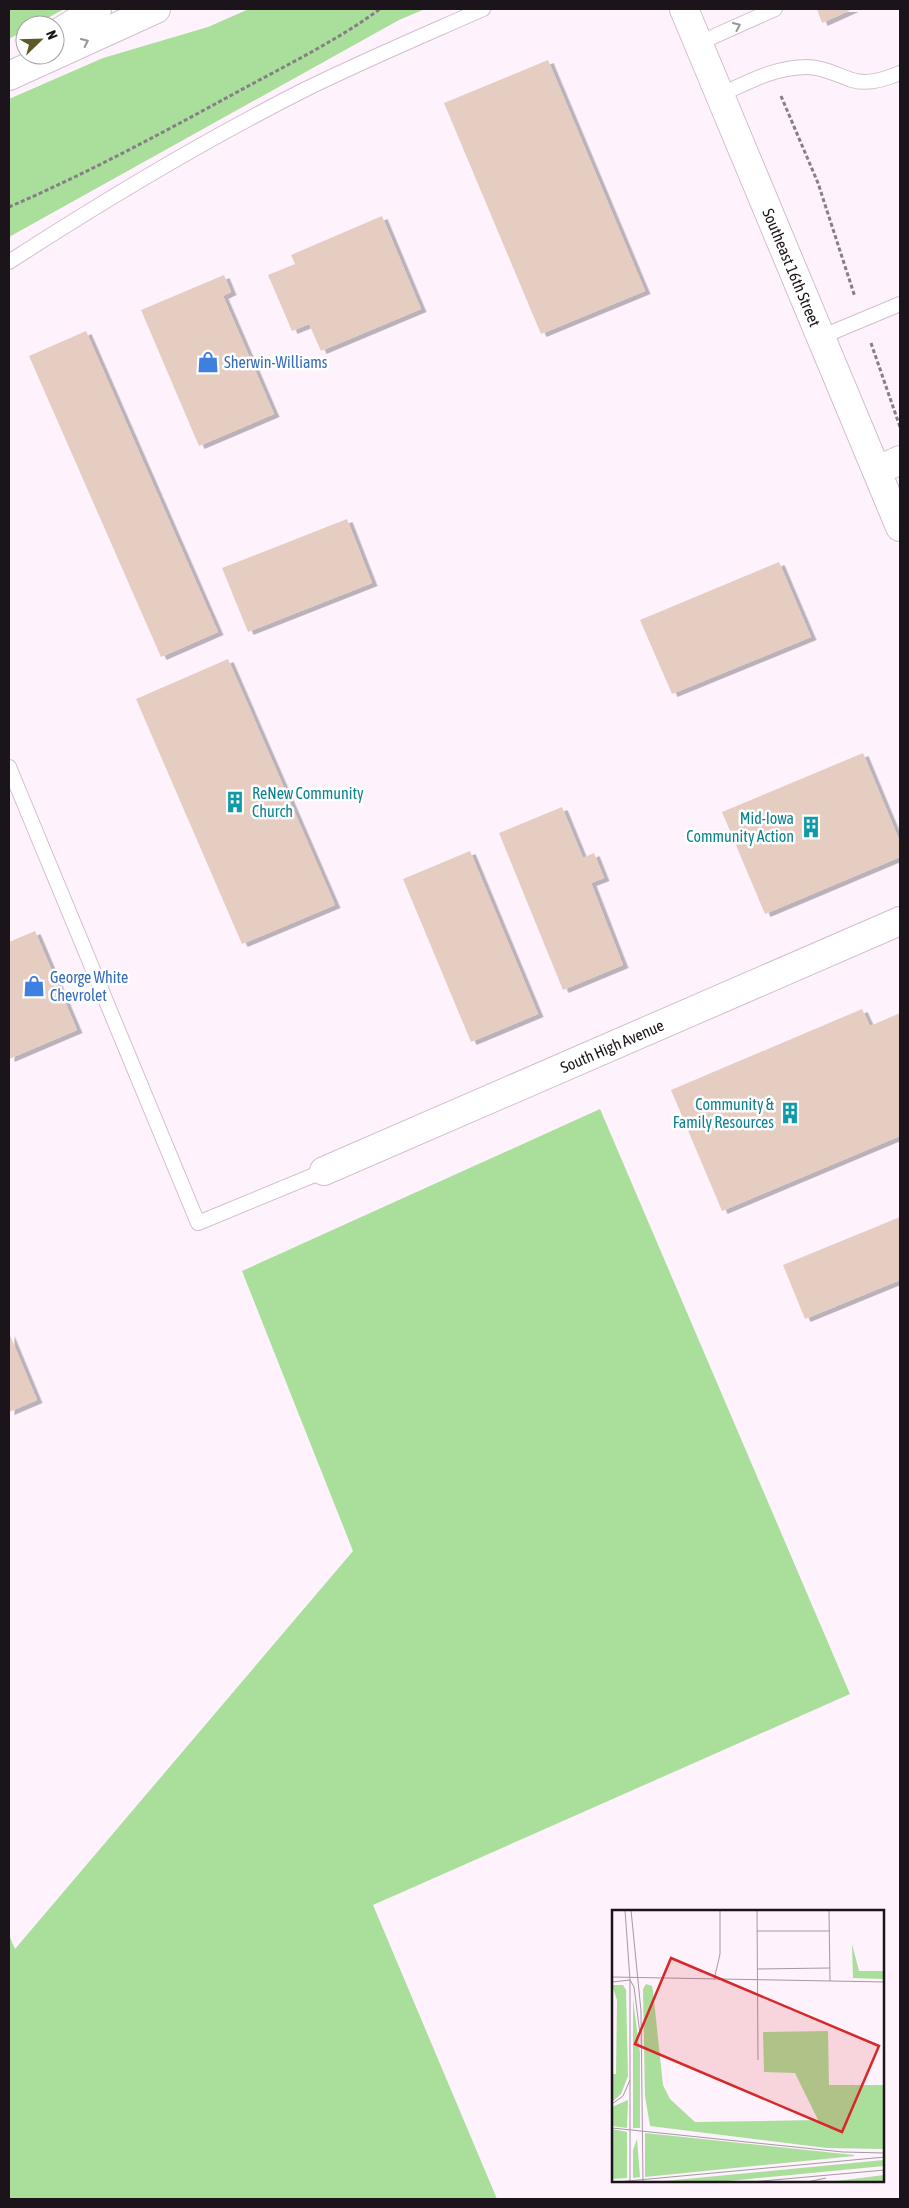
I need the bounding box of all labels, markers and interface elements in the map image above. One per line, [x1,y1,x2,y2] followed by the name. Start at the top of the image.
[15,15,65,65] north arrow
[732,22,741,32] one-way arrow
[43,28,61,42] text: N
[80,38,89,49] one-way arrow
[759,206,825,330] street label: Southeast 16th Street
[195,349,221,375] shop icon: Sherwin-Williams
[224,353,328,371] place label: Sherwin-Williams
[252,784,364,820] place label: ReNew Community Church
[222,789,248,815] building icon: ReNew Community Church
[686,809,794,846] place label: Mid-Iowa Community Action
[798,814,824,840] building icon: Mid-Iowa Community Action
[50,968,128,1004] place label: George White Chevrolet
[21,973,47,999] shop icon: George White Chevrolet
[558,1016,666,1076] street label: South High Avenue
[673,1095,775,1132] place label: Community & Family Resources
[777,1100,803,1126] building icon: Community & Family Resources
[612,1910,884,2183] inset map

